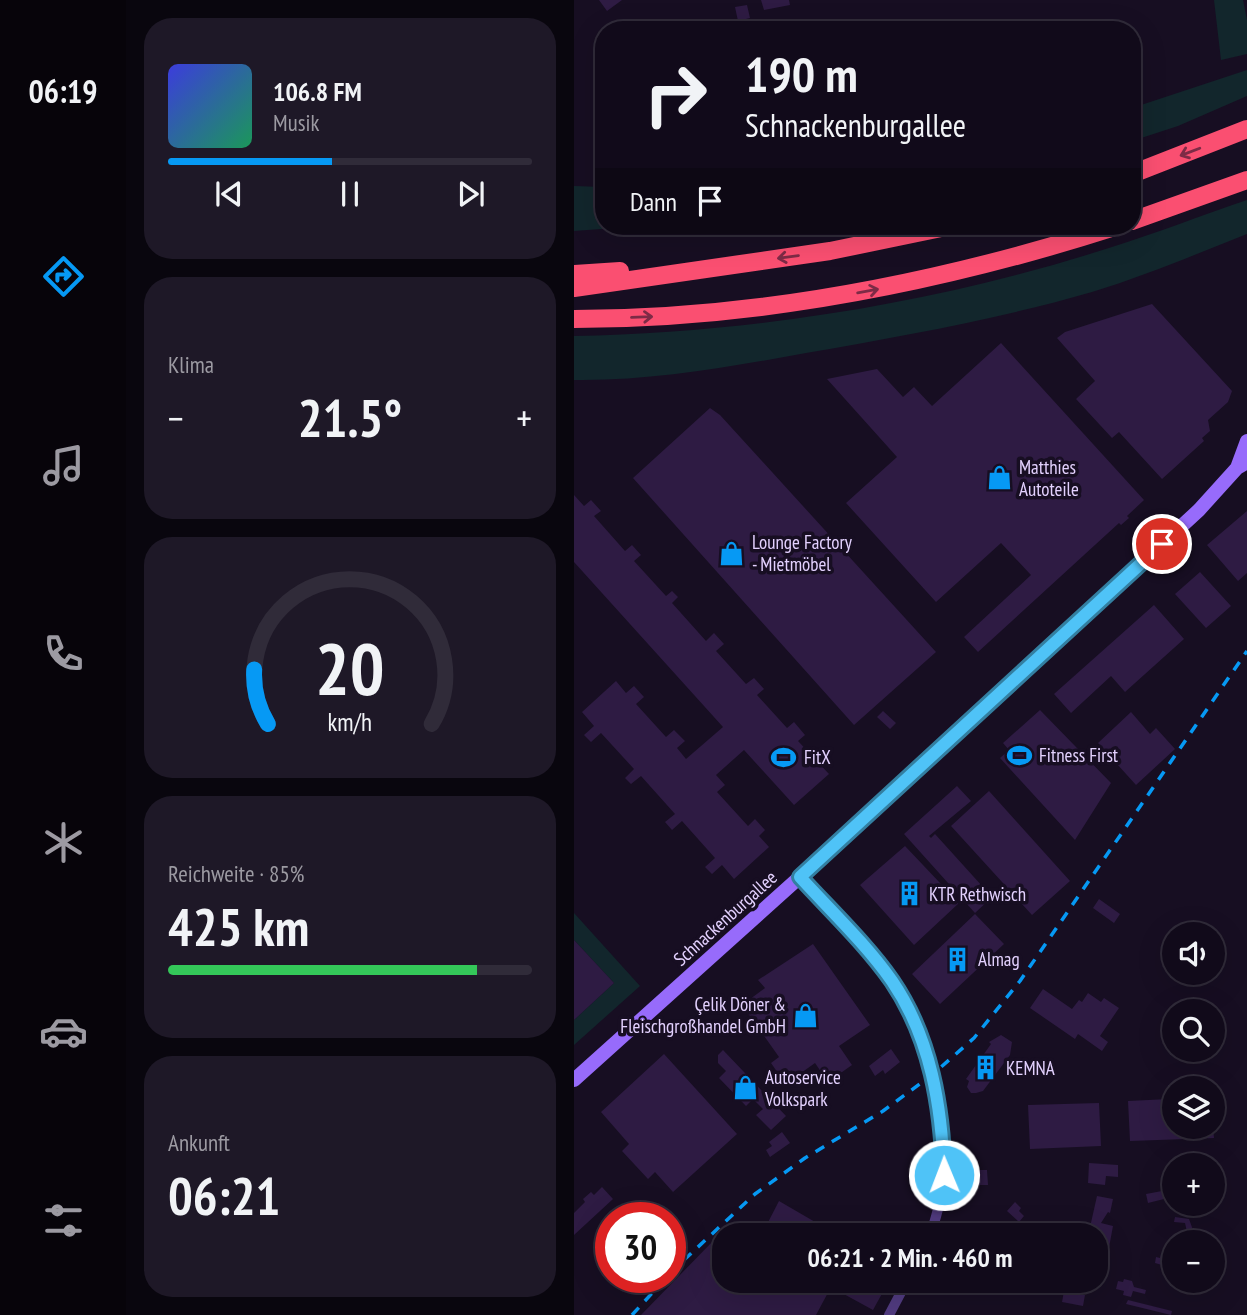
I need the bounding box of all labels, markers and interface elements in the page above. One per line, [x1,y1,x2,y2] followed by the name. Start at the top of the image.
[745,42,858,106] text: 190 m
[630,49,721,140] icon: right
[28,70,98,112] text: 06:19
[273,75,362,108] text: 106.8 FM
[745,104,966,146] text: Schnackenburgallee
[273,108,319,137] text: Musik
[1179,146,1201,159] one-way arrow
[210,175,248,213] icon: previous
[331,175,369,213] icon: pause
[452,175,490,213] icon: next
[691,182,729,220] icon: arrive
[630,185,677,218] text: Dann
[777,250,800,263] one-way arrow
[39,252,88,301] icon: directions
[856,284,879,297] one-way arrow
[630,311,653,324] one-way arrow
[168,350,214,379] text: Klima
[298,384,402,451] text: 21.5°
[168,393,184,442] text: −
[516,393,532,442] text: +
[39,441,88,490] icon: music
[1019,455,1079,501] place label: Matthies Autoteile
[985,464,1013,492] shop icon: Matthies Autoteile
[1132,514,1192,574] pin
[1143,525,1181,563] icon: arrive
[752,530,853,576] place label: Lounge Factory - Mietmöbel
[718,539,746,567] shop icon: Lounge Factory - Mietmöbel
[315,620,385,714] text: 20
[39,629,88,678] icon: phone
[328,705,372,737] text: km/h
[1005,741,1033,769] sports icon: Fitness First
[770,743,798,771] sports icon: FitX
[1039,743,1119,767] place label: Fitness First
[804,745,831,769] place label: FitX
[39,818,88,867] icon: climate
[168,859,304,888] text: Reichweite · 85%
[668,865,782,971] street label: Schnackenburgallee
[895,880,923,908] building icon: KTR Rethwisch
[929,882,1026,906] place label: KTR Rethwisch
[168,893,309,960] text: 425 km
[1162,922,1225,1293] map controls
[1162,922,1225,985] button: sound
[944,945,972,973] building icon: Almag
[978,947,1020,971] place label: Almag
[620,992,786,1038] place label: Çelik Döner & Fleischgroßhandel GmbH
[1162,999,1225,1062] button: search
[792,1001,820,1029] shop icon: Çelik Döner & Fleischgroßhandel GmbH
[39,1007,88,1056] icon: car
[972,1054,1000,1082] building icon: KEMNA
[1006,1056,1055,1080] place label: KEMNA
[764,1065,841,1111] place label: Autoservice Volkspark
[731,1074,759,1102] shop icon: Autoservice Volkspark
[1162,1076,1225,1139] button: layers
[168,1128,230,1157] text: Ankunft
[907,1138,981,1212] position arrow
[1162,1153,1225,1216] button: +
[168,1162,280,1229] text: 06:21
[39,1196,88,1245] icon: filters
[595,1202,686,1293] speed limit sign: 30
[1162,1230,1225,1293] button: −
[808,1241,1012,1274] text: 06:21 · 2 Min. · 460 m

